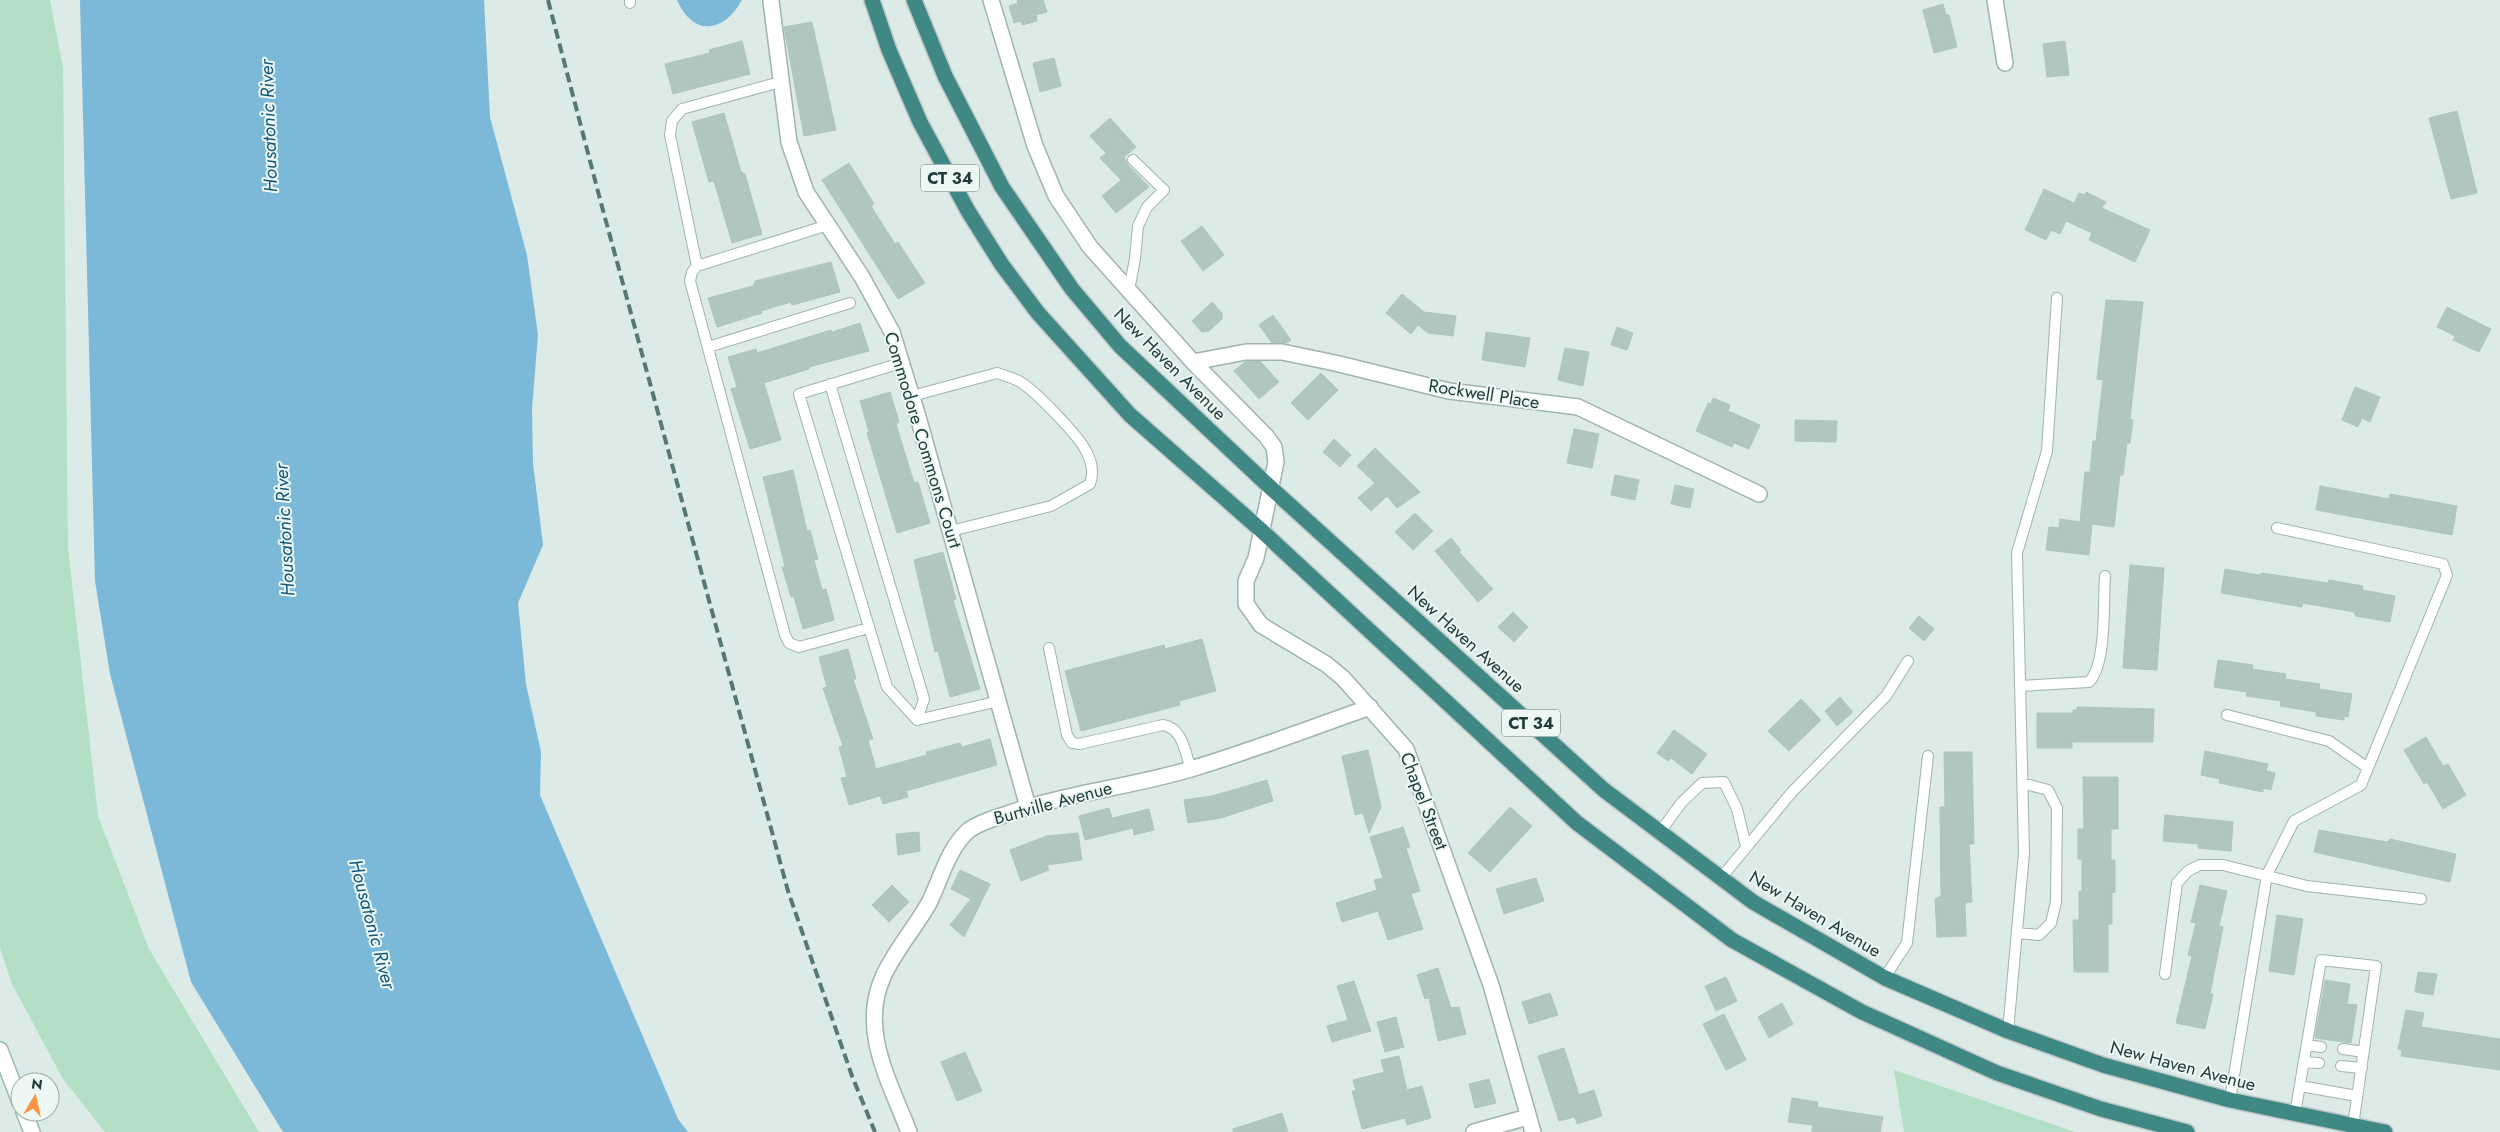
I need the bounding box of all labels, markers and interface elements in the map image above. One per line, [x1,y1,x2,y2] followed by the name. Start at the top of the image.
[253,57,284,193] water label: Housatonic River
[921,164,979,192] road number: CT 34
[1108,302,1232,426] street label: New Haven Avenue
[878,329,969,552] street label: Commodore Commons Court
[1427,372,1541,416] street label: Rockwell Place
[267,461,301,597] water label: Housatonic River
[1402,579,1530,699] street label: New Haven Avenue
[1502,710,1560,736] road number: CT 34
[1394,749,1455,854] street label: Chapel Street
[991,775,1115,831] street label: Burtville Avenue
[342,856,403,994] water label: Housatonic River
[1744,864,1886,964] street label: New Haven Avenue
[2107,1034,2259,1098] street label: New Haven Avenue
[10,1072,60,1122] north arrow
[30,1073,44,1095] text: N

